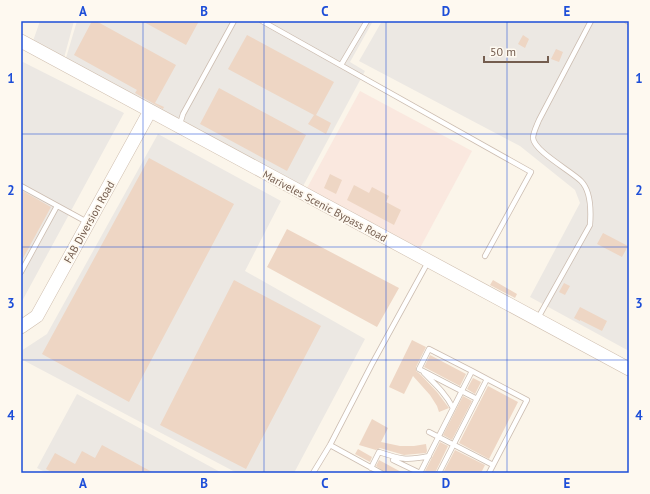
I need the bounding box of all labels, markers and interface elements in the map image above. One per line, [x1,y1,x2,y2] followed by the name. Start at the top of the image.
[79,3,87,20] text: A
[200,3,208,20] text: B
[321,3,329,20] text: C
[442,3,450,20] text: D
[564,3,571,20] text: E
[484,38,548,64] scale bar
[490,44,516,59] text: 50 m
[7,70,15,87] text: 1
[635,70,643,87] text: 1
[260,167,390,245] street label: Mariveles Scenic Bypass Road
[61,178,117,266] street label: FAB Diversion Road
[7,182,15,199] text: 2
[635,182,643,199] text: 2
[7,295,15,312] text: 3
[635,295,643,312] text: 3
[7,407,15,424] text: 4
[635,407,643,424] text: 4
[79,475,87,492] text: A
[200,475,208,492] text: B
[321,475,329,492] text: C
[442,475,450,492] text: D
[564,475,571,492] text: E

